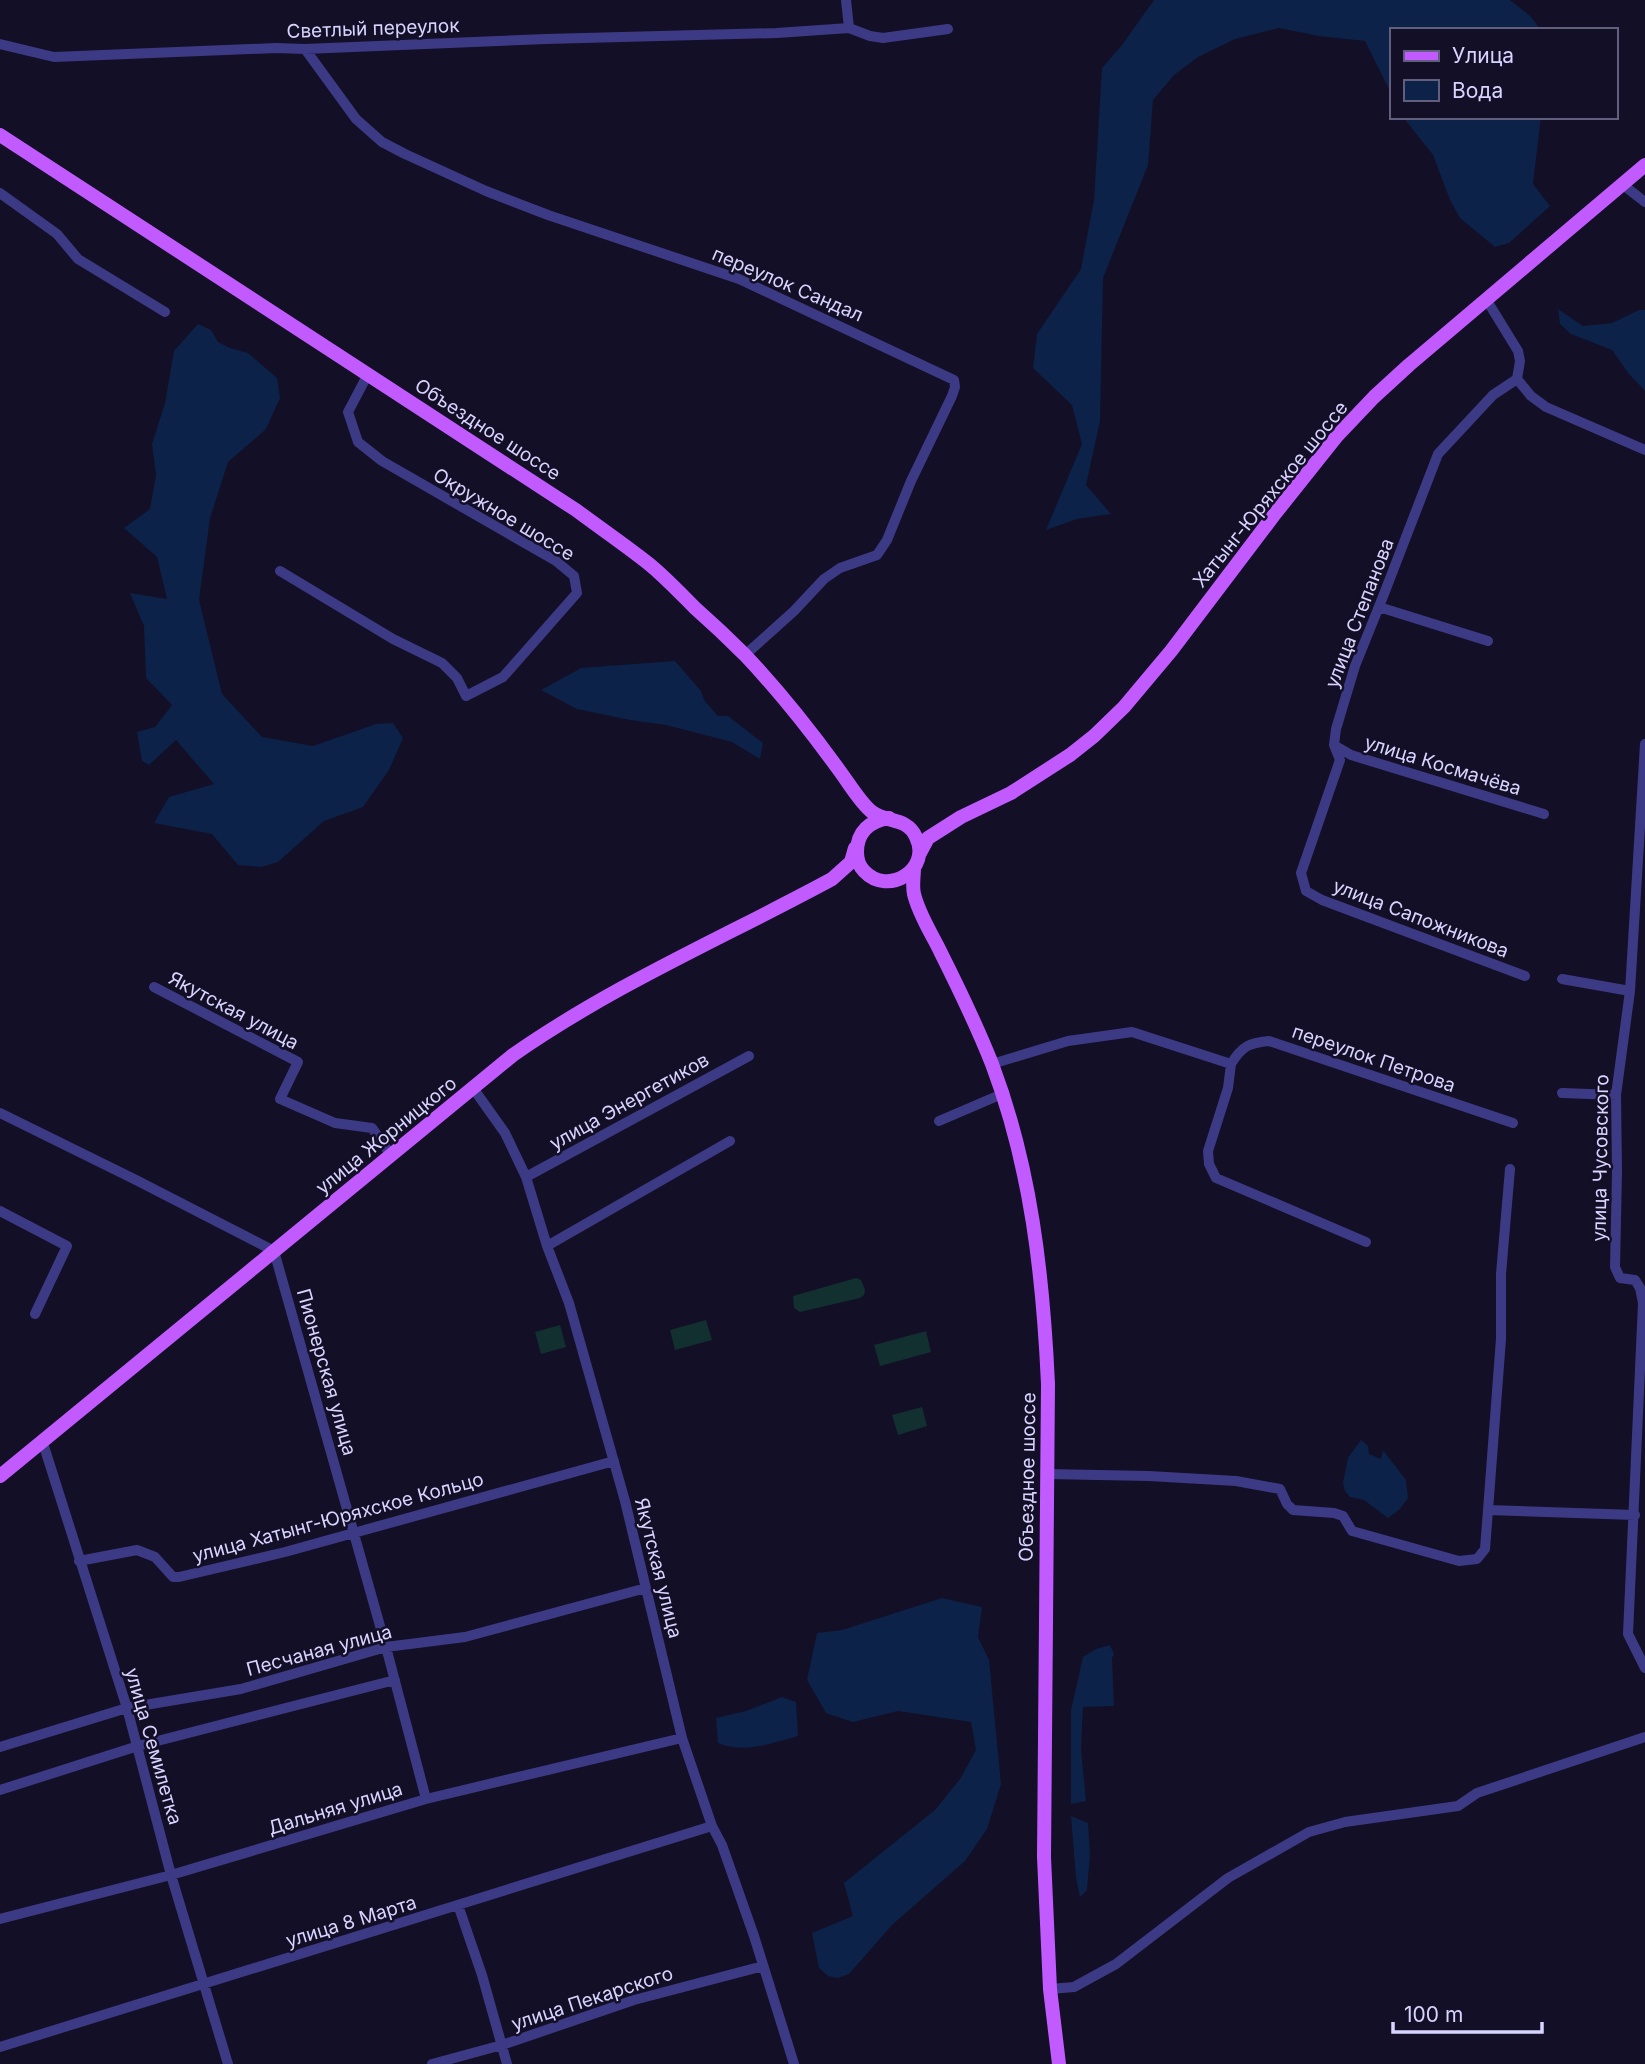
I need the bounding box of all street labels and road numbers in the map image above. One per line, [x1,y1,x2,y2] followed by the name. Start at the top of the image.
[286,14,461,43] street label: Светлый переулок
[709,242,867,327] street label: переулок Сандал
[410,374,565,485] street label: Объездное шоссе
[1188,397,1353,592] street label: Хатынг-Юряхское шоссе
[429,463,579,566] street label: Окружное шоссе
[1320,535,1399,691] street label: улица Степанова
[1362,731,1524,800] street label: улица Космачёва
[1330,874,1512,963] street label: улица Сапожникова
[165,967,303,1054] street label: Якутская улица
[1289,1020,1458,1097] street label: переулок Петрова
[546,1048,713,1155] street label: улица Энергетиков
[311,1072,461,1199] street label: улица Жорницкого
[1588,1074,1613,1242] street label: улица Чусовского
[292,1286,361,1458] street label: Пионерская улица
[1015,1392,1040,1562] street label: Объездное шоссе
[190,1468,486,1567] street label: улица Хатынг-Юряхское Кольцо
[630,1496,687,1641] street label: Якутская улица
[244,1620,394,1681] street label: Песчаная улица
[120,1665,187,1827] street label: улица Семилетка
[265,1777,405,1840] street label: Дальняя улица
[283,1891,419,1952] street label: улица 8 Марта
[508,1961,676,2035] street label: улица Пекарского

